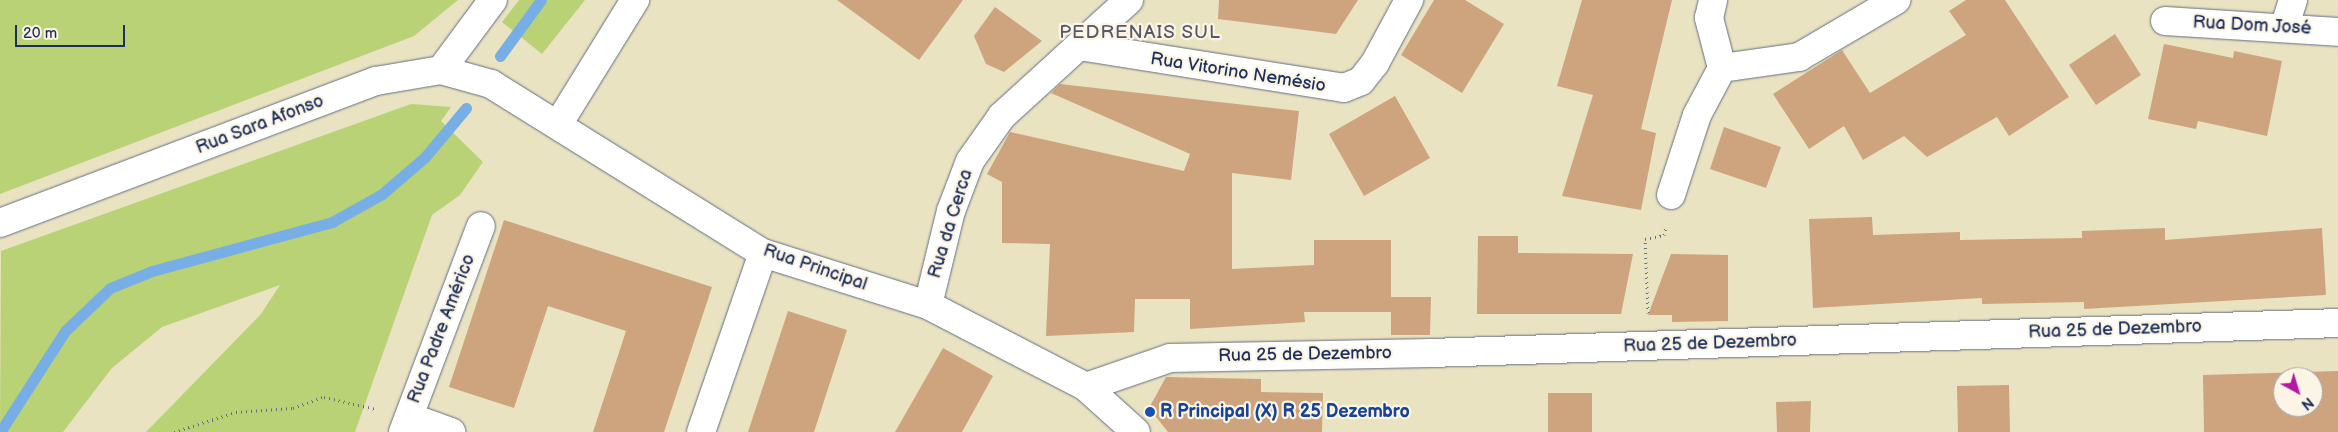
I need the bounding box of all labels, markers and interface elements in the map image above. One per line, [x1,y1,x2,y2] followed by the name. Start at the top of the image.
[2192,12,2312,40] street label: Rua Dom José
[18,15,128,47] scale bar
[1057,22,1223,44] district label: PEDRENAIS SUL
[23,24,57,43] text: 20 m
[1149,48,1327,98] street label: Rua Vitorino Nemésio
[193,91,327,159] street label: Rua Sara Afonso
[924,167,978,281] street label: Rua da Cerca
[760,240,870,296] street label: Rua Principal
[404,251,480,407] street label: Rua Padre Américo
[2028,316,2202,344] street label: Rua 25 de Dezembro
[1623,330,1797,358] street label: Rua 25 de Dezembro
[1218,343,1392,367] street label: Rua 25 de Dezembro
[2273,367,2323,417] north arrow
[2298,393,2317,413] text: N
[1160,401,1410,423] place label: R Principal (X) R 25 Dezembro
[1144,406,1156,418] marker: R Principal (X) R 25 Dezembro

